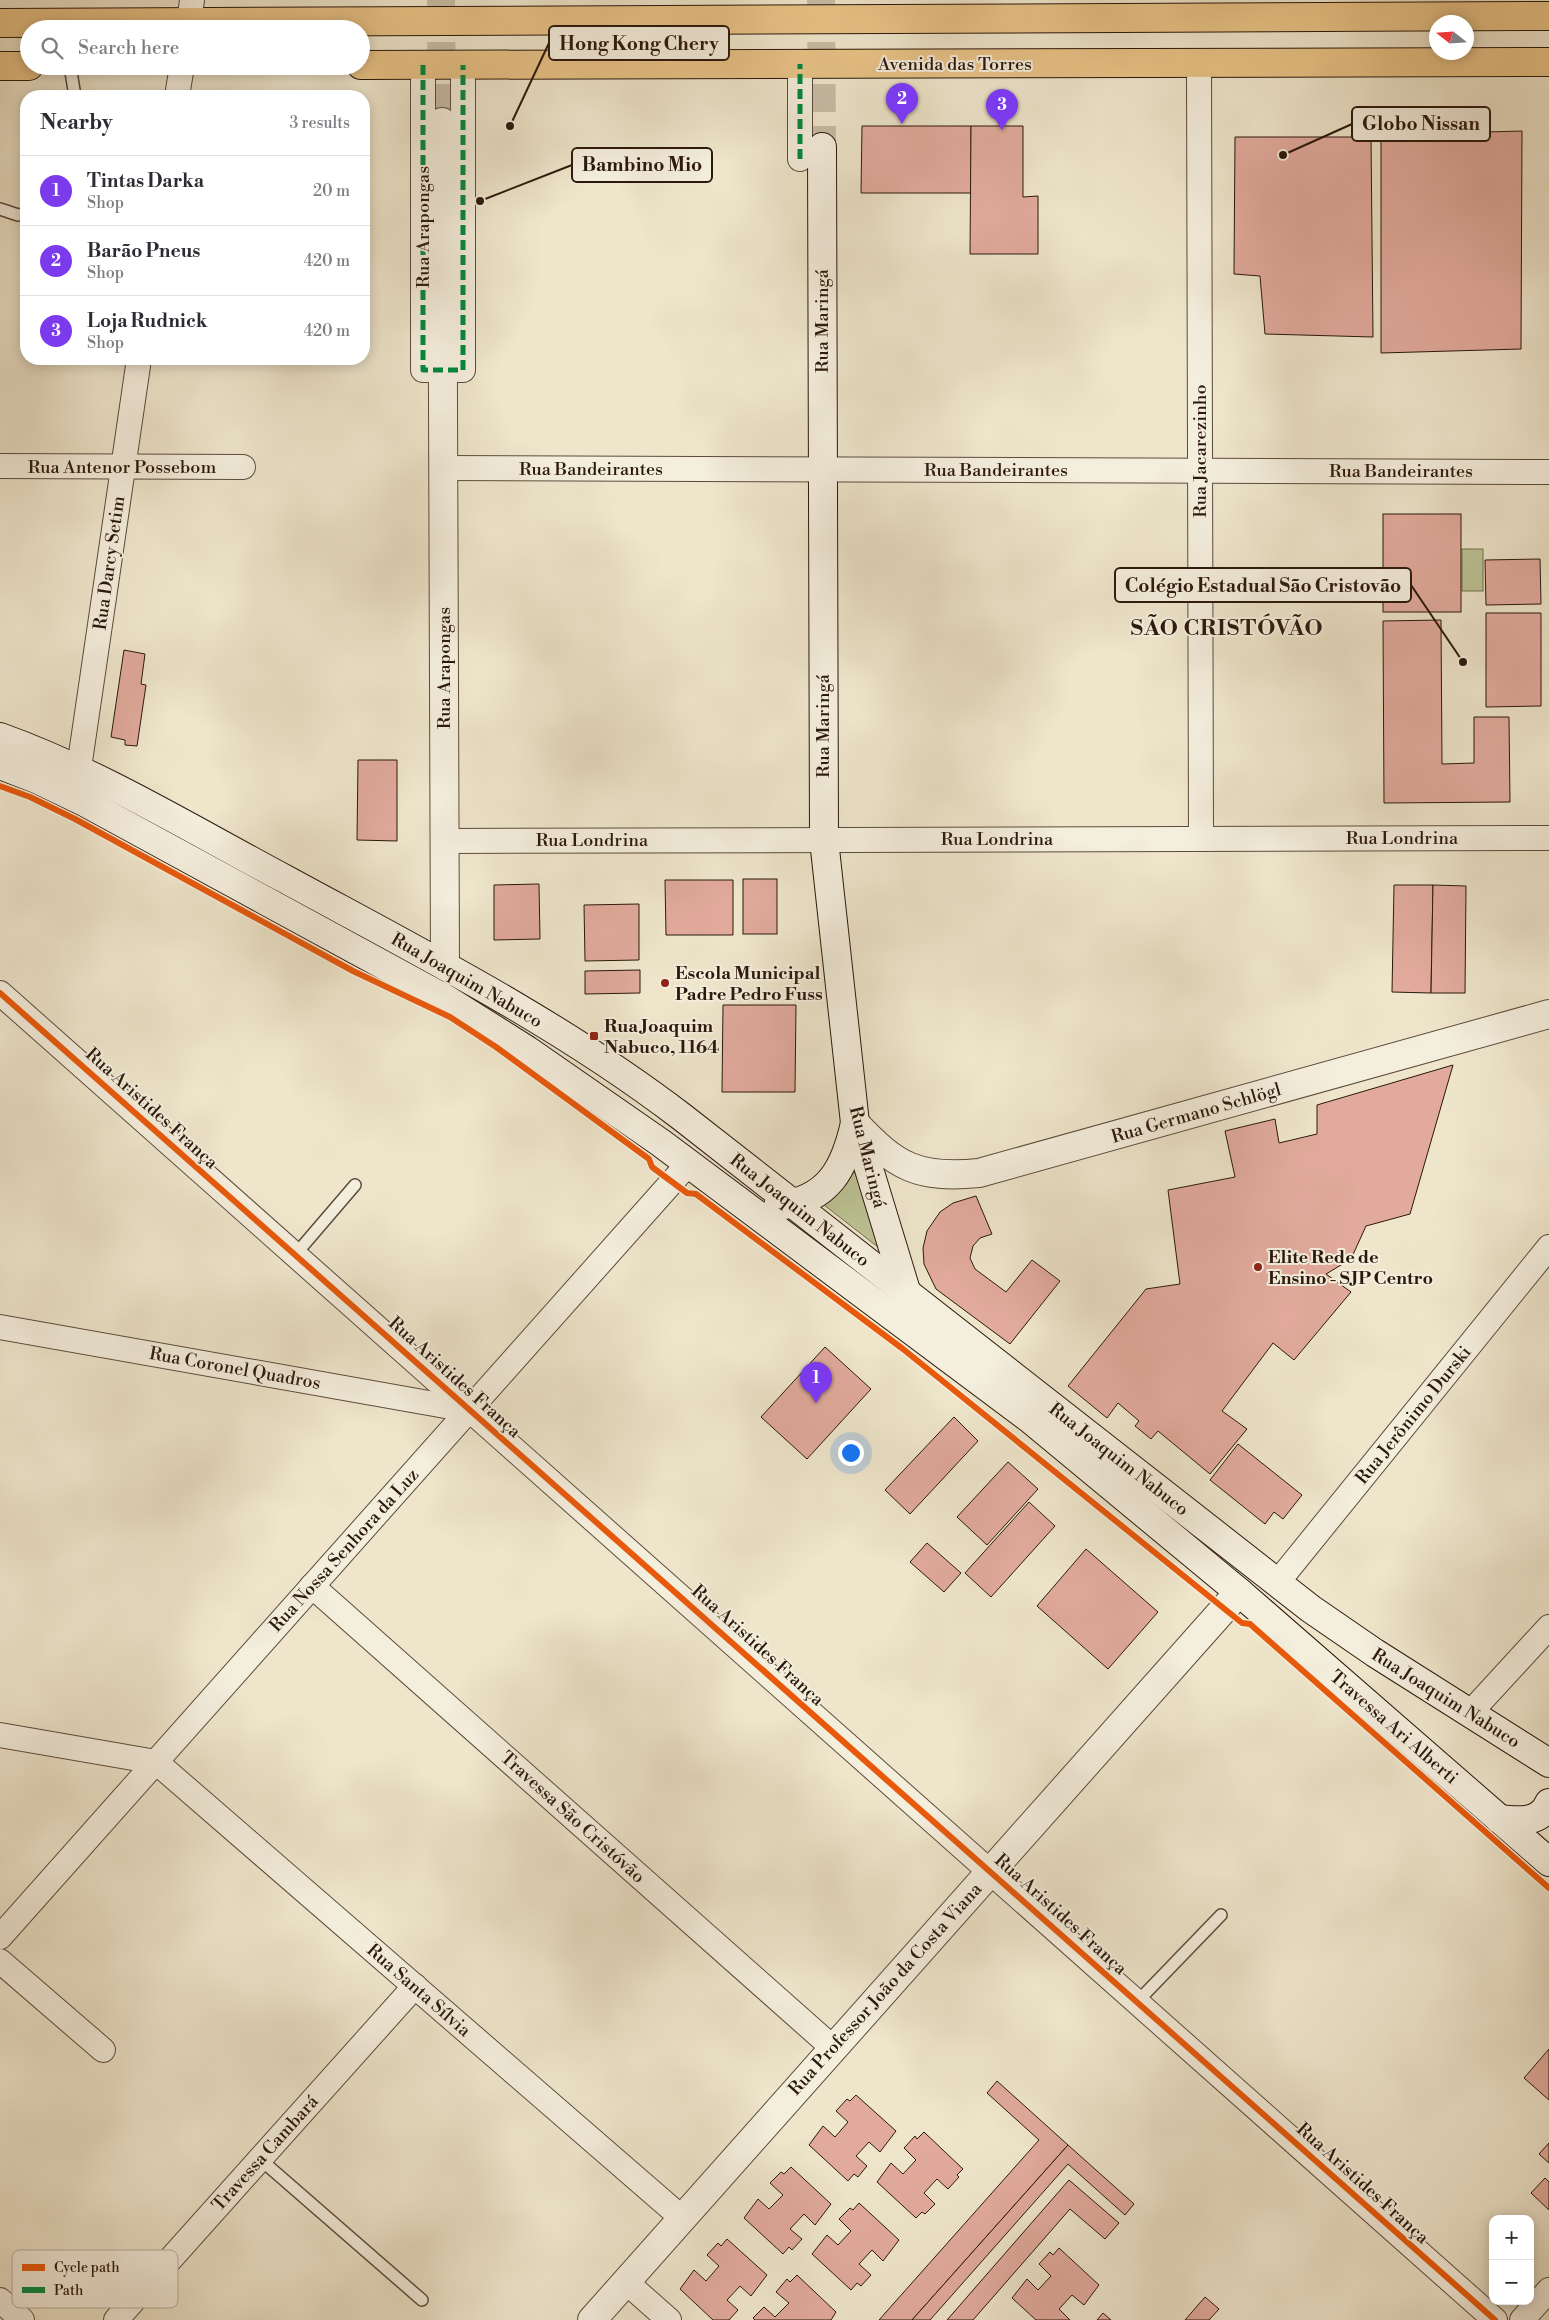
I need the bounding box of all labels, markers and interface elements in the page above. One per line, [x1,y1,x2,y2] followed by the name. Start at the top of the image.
[1429,15,1474,60] north arrow
[20,20,370,75] search box
[549,26,729,60] callout: Hong Kong Chery
[559,32,719,56] text: Hong Kong Chery
[38,34,66,62] icon: search
[78,36,179,60] text: Search here
[877,53,1032,76] street label: Avenida das Torres
[886,83,918,124] pin: 2
[986,89,1018,130] pin: 3
[1352,107,1490,141] callout: Globo Nissan
[40,110,113,136] text: Nearby
[1362,112,1480,136] text: Globo Nissan
[289,113,350,133] text: 3 results
[572,148,712,182] callout: Bambino Mio
[582,153,702,177] text: Bambino Mio
[412,166,435,288] street label: Rua Arapongas
[87,169,204,193] text: Tintas Darka
[52,181,60,201] text: 1
[313,181,350,201] text: 20 m
[87,193,124,213] text: Shop
[87,239,201,263] text: Barão Pneus
[51,251,61,271] text: 2
[303,251,350,271] text: 420 m
[87,263,124,283] text: Shop
[811,268,834,373] street label: Rua Maringá
[87,309,207,333] text: Loja Rudnick
[51,321,61,341] text: 3
[303,321,350,341] text: 420 m
[87,333,124,353] text: Shop
[1189,384,1212,518] street label: Rua Jacarezinho
[28,456,216,479] street label: Rua Antenor Possebom
[519,458,663,481] street label: Rua Bandeirantes
[924,459,1068,482] street label: Rua Bandeirantes
[1329,460,1473,483] street label: Rua Bandeirantes
[89,494,130,632] street label: Rua Darcy Setim
[1115,568,1411,602] callout: Colégio Estadual São Cristovão
[1125,574,1401,598] text: Colégio Estadual São Cristovão
[433,607,456,729] street label: Rua Arapongas
[1130,613,1324,642] district label: SÃO CRISTÓVÃO
[812,673,835,778] street label: Rua Maringá
[1346,827,1459,850] street label: Rua Londrina
[941,828,1054,851] street label: Rua Londrina
[536,829,649,852] street label: Rua Londrina
[387,928,547,1033] street label: Rua Joaquim Nabuco
[675,962,823,1006] place label: Escola Municipal Padre Pedro Fuss
[659,977,671,989] marker: Escola Municipal Padre Pedro Fuss
[604,1015,719,1059] place label: Rua Joaquim Nabuco, 1164
[588,1030,600,1042] marker: Rua Joaquim Nabuco, 1164
[81,1043,223,1175] street label: Rua Aristides França
[1109,1078,1284,1149] street label: Rua Germano Schlögl
[844,1104,891,1211] street label: Rua Maringá
[725,1149,874,1272] street label: Rua Joaquim Nabuco
[1268,1246,1433,1290] place label: Elite Rede de Ensino - SJP Centro
[1252,1261,1264,1273] marker: Elite Rede de Ensino - SJP Centro
[384,1312,526,1444] street label: Rua Aristides França
[1350,1341,1476,1489] street label: Rua Jerônimo Durski
[147,1342,323,1395] street label: Rua Coronel Quadros
[800,1362,832,1403] pin: 1
[1044,1398,1193,1521] street label: Rua Joaquim Nabuco
[838,1440,864,1466] your location
[265,1464,424,1637] street label: Rua Nossa Senhora da Luz
[687,1580,829,1712] street label: Rua Aristides França
[1367,1643,1524,1754] street label: Rua Joaquim Nabuco
[1325,1665,1463,1789] street label: Travessa Ari Alberti
[496,1746,650,1888] street label: Travessa São Cristóvão
[990,1849,1132,1981] street label: Rua Aristides França
[784,1878,988,2100] street label: Rua Professor João da Costa Viana
[362,1939,476,2043] street label: Rua Santa Sílvia
[207,2090,324,2216] street label: Travessa Cambará
[1292,2118,1434,2250] street label: Rua Aristides França
[1489,2215,1534,2305] map controls
[1489,2215,1534,2260] button: +
[12,2250,178,2308] legend
[54,2259,120,2277] text: Cycle path
[1489,2260,1534,2305] button: −
[54,2282,84,2300] text: Path

